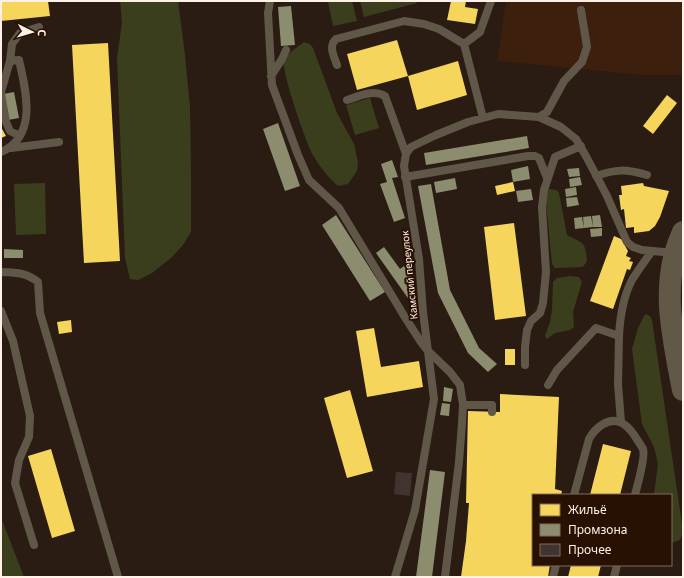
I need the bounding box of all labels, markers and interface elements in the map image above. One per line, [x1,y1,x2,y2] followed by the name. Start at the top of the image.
[12,12,52,52] north arrow
[35,29,50,37] text: С
[397,229,421,320] street label: Камский переулок
[532,494,672,566] legend
[568,501,607,518] text: Жильё
[568,521,627,538] text: Промзона
[568,541,612,558] text: Прочее

